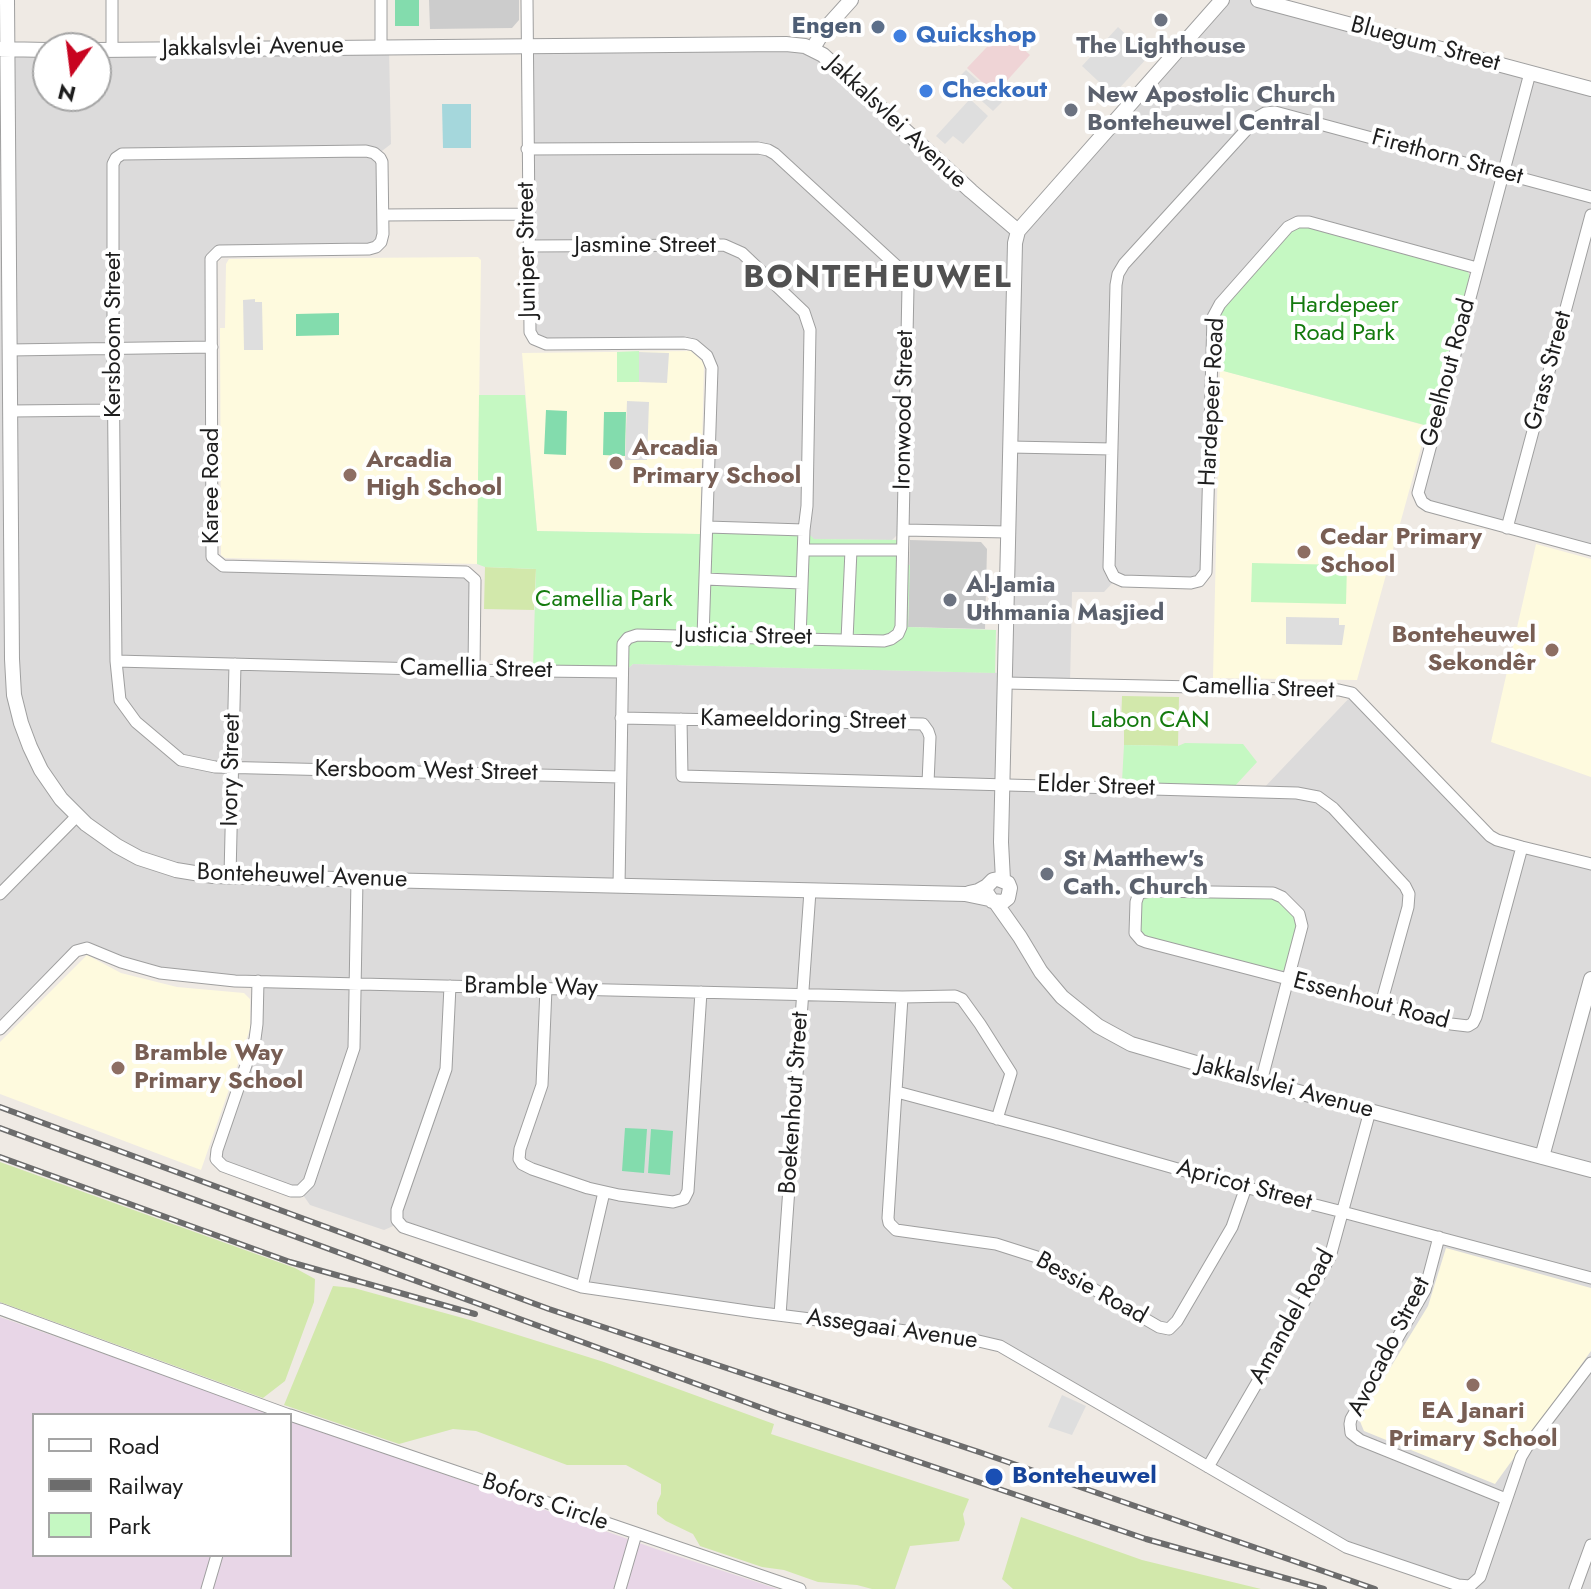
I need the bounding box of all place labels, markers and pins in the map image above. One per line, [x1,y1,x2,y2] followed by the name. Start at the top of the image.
[1152,11,1170,29] marker: The Lighthouse
[792,13,862,41] place label: Engen
[869,18,887,36] marker: Engen
[916,22,1036,50] place label: Quickshop
[891,27,909,45] marker: Quickshop
[1076,33,1246,61] place label: The Lighthouse
[942,77,1047,105] place label: Checkout
[917,82,935,100] marker: Checkout
[1087,82,1336,138] place label: New Apostolic Church Bonteheuwel Central
[1062,101,1080,119] marker: New Apostolic Church Bonteheuwel Central
[632,435,801,491] place label: Arcadia Primary School
[366,447,502,503] place label: Arcadia High School
[607,454,625,472] marker: Arcadia Primary School
[341,466,359,484] marker: Arcadia High School
[1320,524,1482,580] place label: Cedar Primary School
[1295,543,1313,561] marker: Cedar Primary School
[966,572,1164,628] place label: Al-Jamia Uthmania Masjied
[941,591,959,609] marker: Al-Jamia Uthmania Masjied
[1391,622,1536,678] place label: Bonteheuwel Sekondêr
[1543,641,1561,659] marker: Bonteheuwel Sekondêr
[1063,846,1208,902] place label: St Matthew's Cath. Church
[1038,865,1056,883] marker: St Matthew's Cath. Church
[134,1040,303,1096] place label: Bramble Way Primary School
[109,1059,127,1077] marker: Bramble Way Primary School
[1464,1376,1482,1394] marker: EA Janari Primary School
[1388,1398,1558,1454] place label: EA Janari Primary School
[1012,1463,1157,1491] place label: Bonteheuwel
[983,1466,1005,1488] marker: Bonteheuwel

